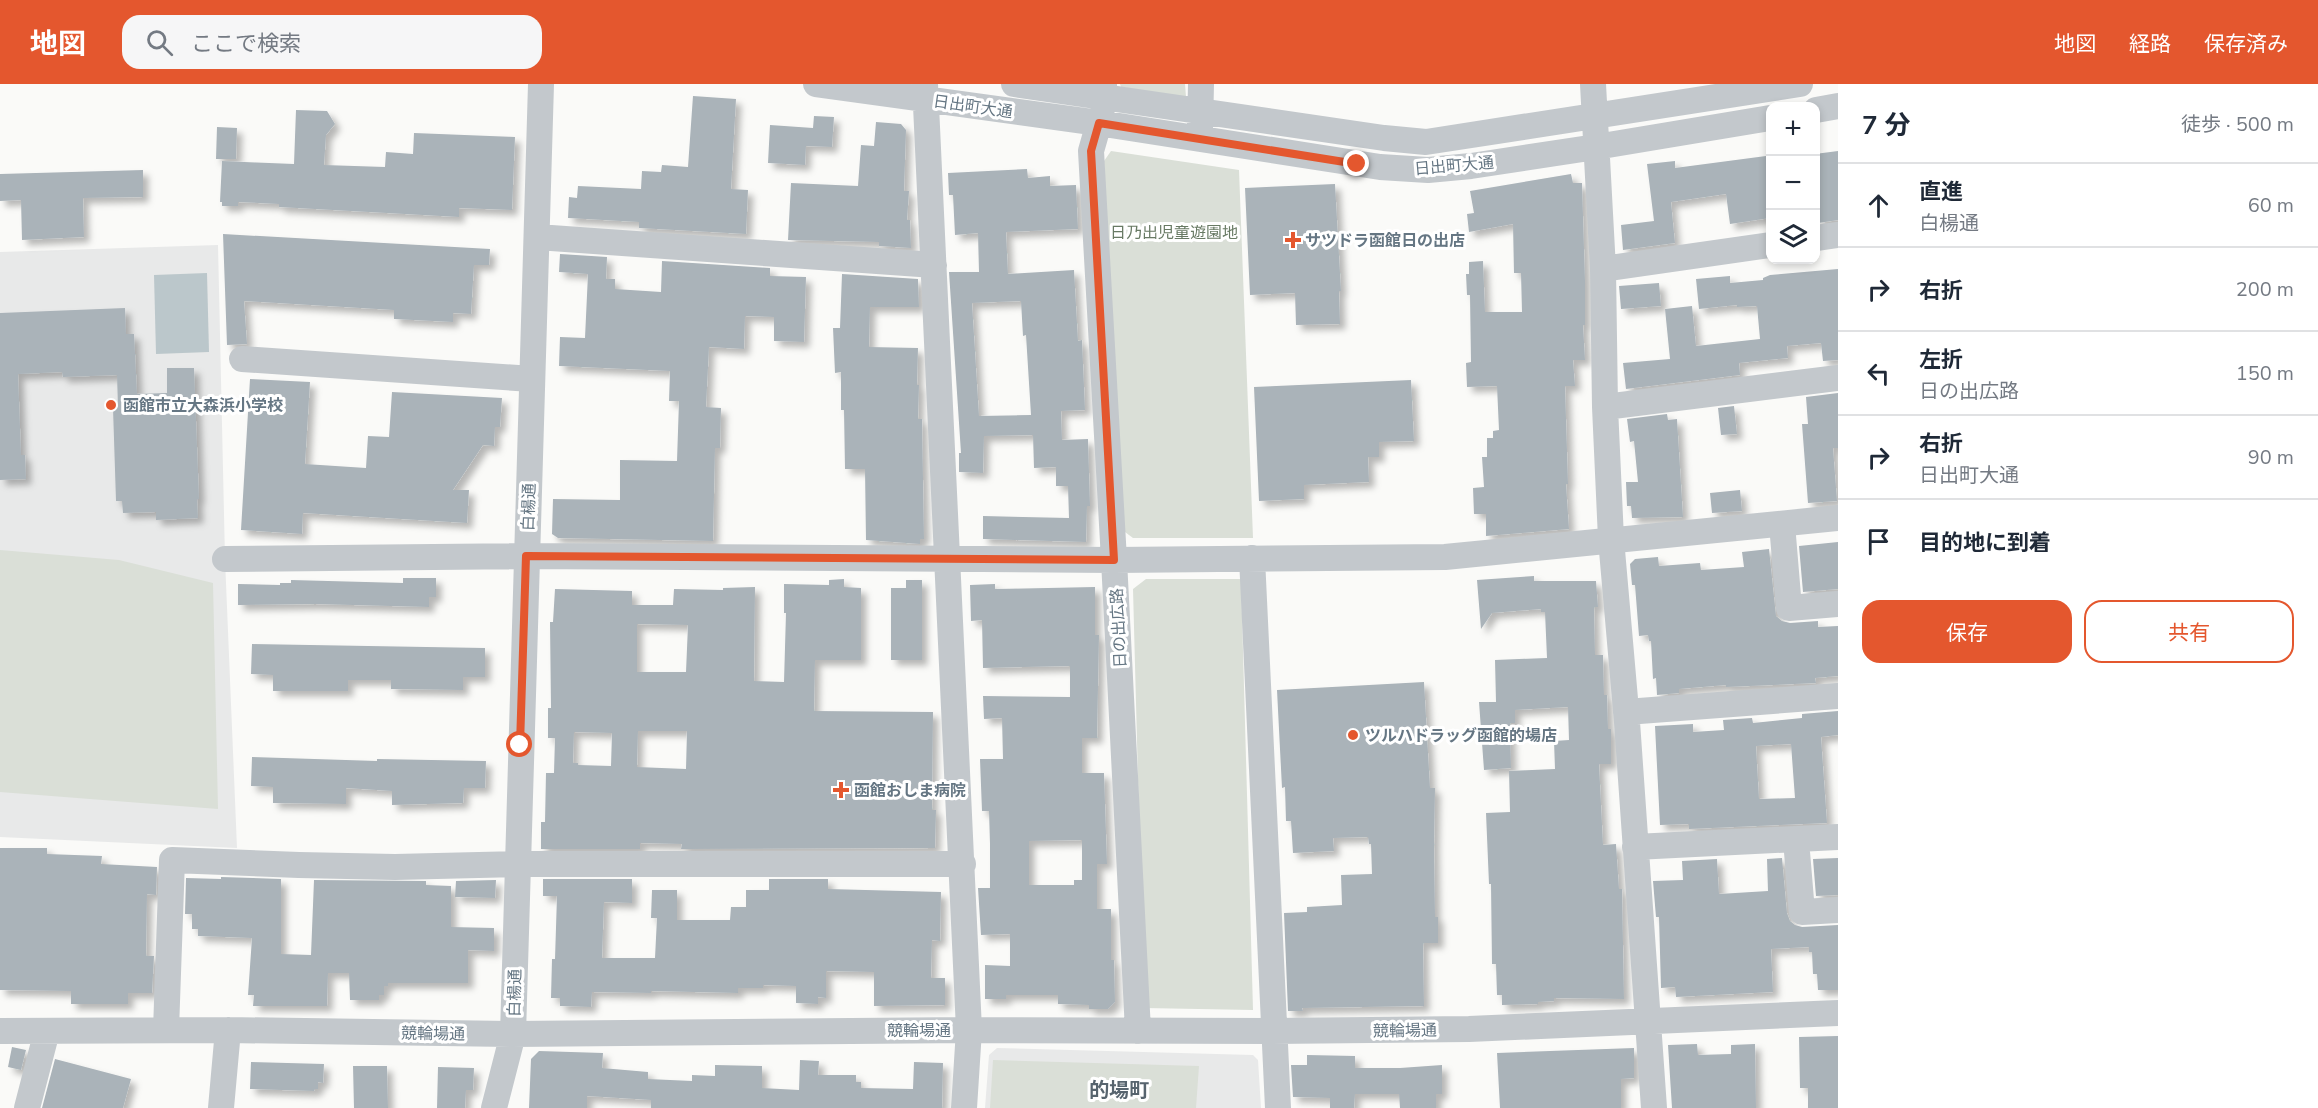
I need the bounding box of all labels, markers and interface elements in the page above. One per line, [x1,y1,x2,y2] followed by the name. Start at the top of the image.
[122,15,542,69] search box
[30,25,86,63] text: 地図
[143,26,176,59] icon: search
[191,29,301,59] text: ここで検索
[2054,30,2096,58] text: 地図
[2129,30,2171,58] text: 経路
[2204,30,2288,58] text: 保存済み
[932,91,1014,123] street label: 日出町大通
[1766,102,1820,264] map controls
[1766,102,1820,156] button: +
[1862,108,1911,143] text: 7 分
[2181,111,2294,138] text: 徒歩 · 500 m
[1343,150,1369,176] route end
[1413,152,1495,180] street label: 日出町大通
[1766,156,1820,210] button: −
[1919,177,1963,207] text: 直進
[1862,189,1895,222] icon: ahead
[2248,192,2294,219] text: 60 m
[1766,210,1820,264] button: layers
[1919,210,1979,237] text: 白楊通
[1110,222,1238,244] park label: 日乃出児童遊園地
[1305,230,1465,252] place label: サツドラ函館日の出店
[1286,233,1300,247] marker: サツドラ函館日の出店
[1862,273,1895,306] icon: right
[1919,276,1963,306] text: 右折
[2236,276,2294,303] text: 200 m
[1919,345,1963,375] text: 左折
[1862,357,1895,390] icon: left
[2236,360,2294,387] text: 150 m
[1919,378,2019,405] text: 日の出広路
[123,395,283,417] place label: 函館市立大森浜小学校
[104,398,118,412] marker: 函館市立大森浜小学校
[1919,429,1963,459] text: 右折
[1862,441,1895,474] icon: right
[2248,444,2294,471] text: 90 m
[1919,462,2019,489] text: 日出町大通
[517,483,541,531] street label: 白楊通
[1862,525,1895,558] icon: arrive
[1919,528,2051,558] text: 目的地に到着
[1106,587,1132,668] street label: 日の出広路
[1862,600,2072,663] button: 保存
[2084,600,2294,663] button: 共有
[1365,725,1557,747] place label: ツルハドラッグ函館的場店
[1346,728,1360,742] marker: ツルハドラッグ函館的場店
[506,731,532,757] route start
[854,780,966,802] place label: 函館おしま病院
[832,781,850,799] marker: 函館おしま病院
[504,969,526,1017] street label: 白楊通
[1373,1019,1437,1043] street label: 競輪場通
[887,1020,951,1042] street label: 競輪場通
[401,1022,465,1046] street label: 競輪場通
[1089,1077,1149,1104] district label: 的場町

